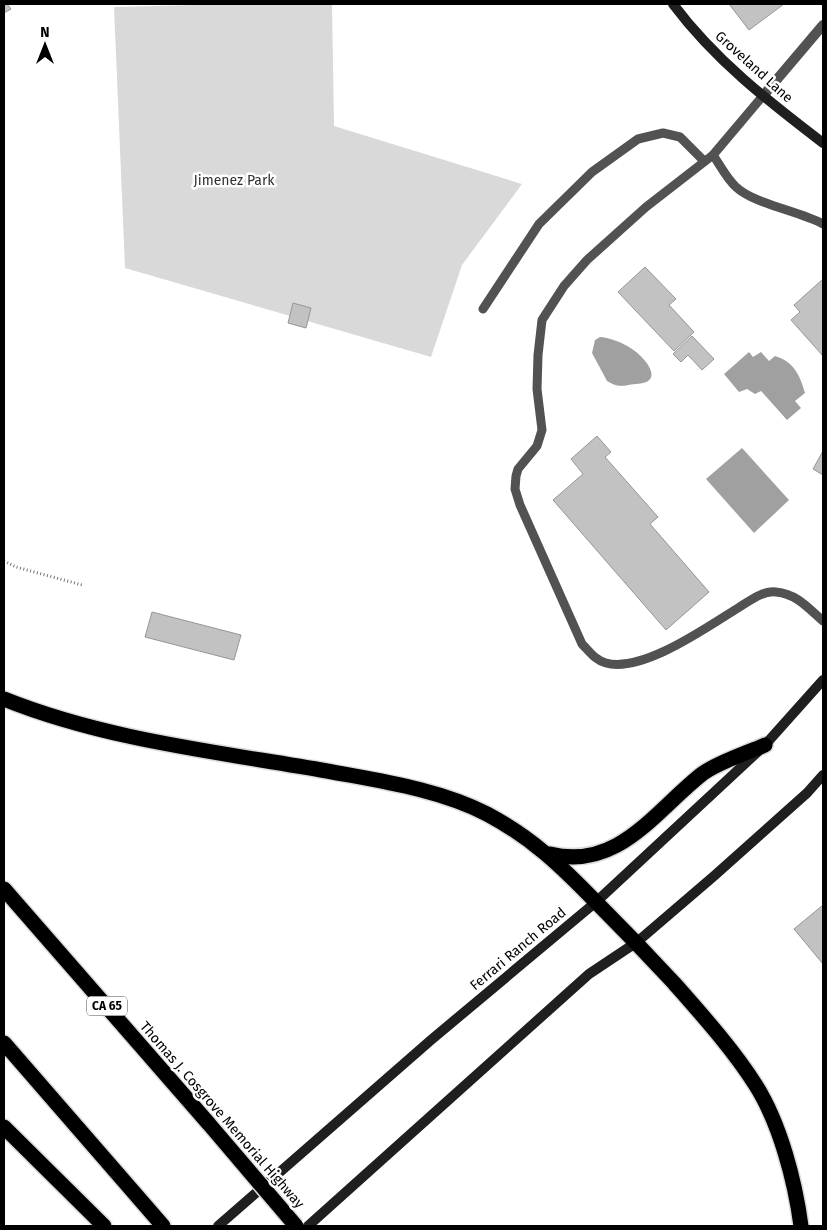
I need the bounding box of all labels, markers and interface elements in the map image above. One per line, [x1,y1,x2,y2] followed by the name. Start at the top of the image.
[20,20,70,70] north arrow
[40,24,50,41] text: N
[712,28,796,106] street label: Groveland Lane
[194,172,275,189] park label: Jimenez Park
[467,904,569,994] street label: Ferrari Ranch Road
[87,996,127,1016] road number: CA 65
[136,1018,308,1212] street label: Thomas J. Cosgrove Memorial Highway

